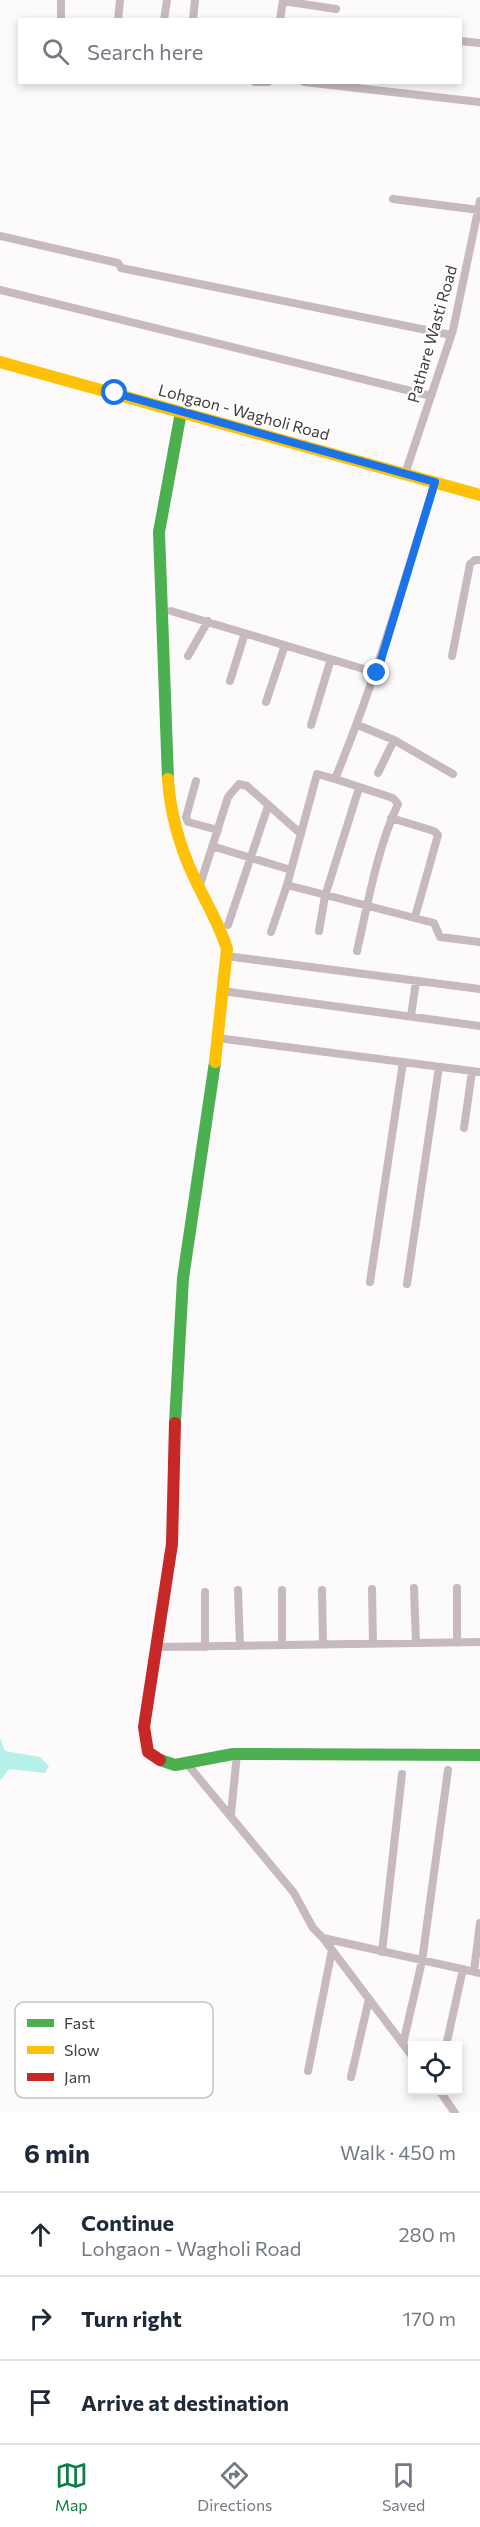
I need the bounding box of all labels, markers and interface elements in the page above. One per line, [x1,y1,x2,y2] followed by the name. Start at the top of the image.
[18,18,462,84] search box
[39,35,72,68] icon: search
[87,38,203,65] text: Search here
[403,263,460,405] street label: Pathare Wasti Road
[101,379,127,405] route start
[157,380,332,444] street label: Lohgaon - Wagholi Road
[363,659,389,685] route end
[15,2002,213,2098] legend
[64,2013,95,2032] text: Fast
[64,2040,100,2059] text: Slow
[408,2041,462,2095] map controls
[408,2041,462,2095] button: locate
[64,2067,91,2086] text: Jam
[24,2137,90,2168] text: 6 min
[340,2140,456,2164] text: Walk · 450 m
[81,2209,174,2236] text: Continue
[24,2218,57,2251] icon: ahead
[398,2222,456,2246] text: 280 m
[81,2236,301,2260] text: Lohgaon - Wagholi Road
[24,2302,57,2335] icon: right
[81,2305,182,2332] text: Turn right
[403,2306,456,2330] text: 170 m
[24,2386,57,2419] icon: arrive
[81,2389,289,2416] text: Arrive at destination
[55,2459,88,2514] tab: Map
[197,2459,272,2514] tab: Directions
[382,2459,425,2514] tab: Saved

